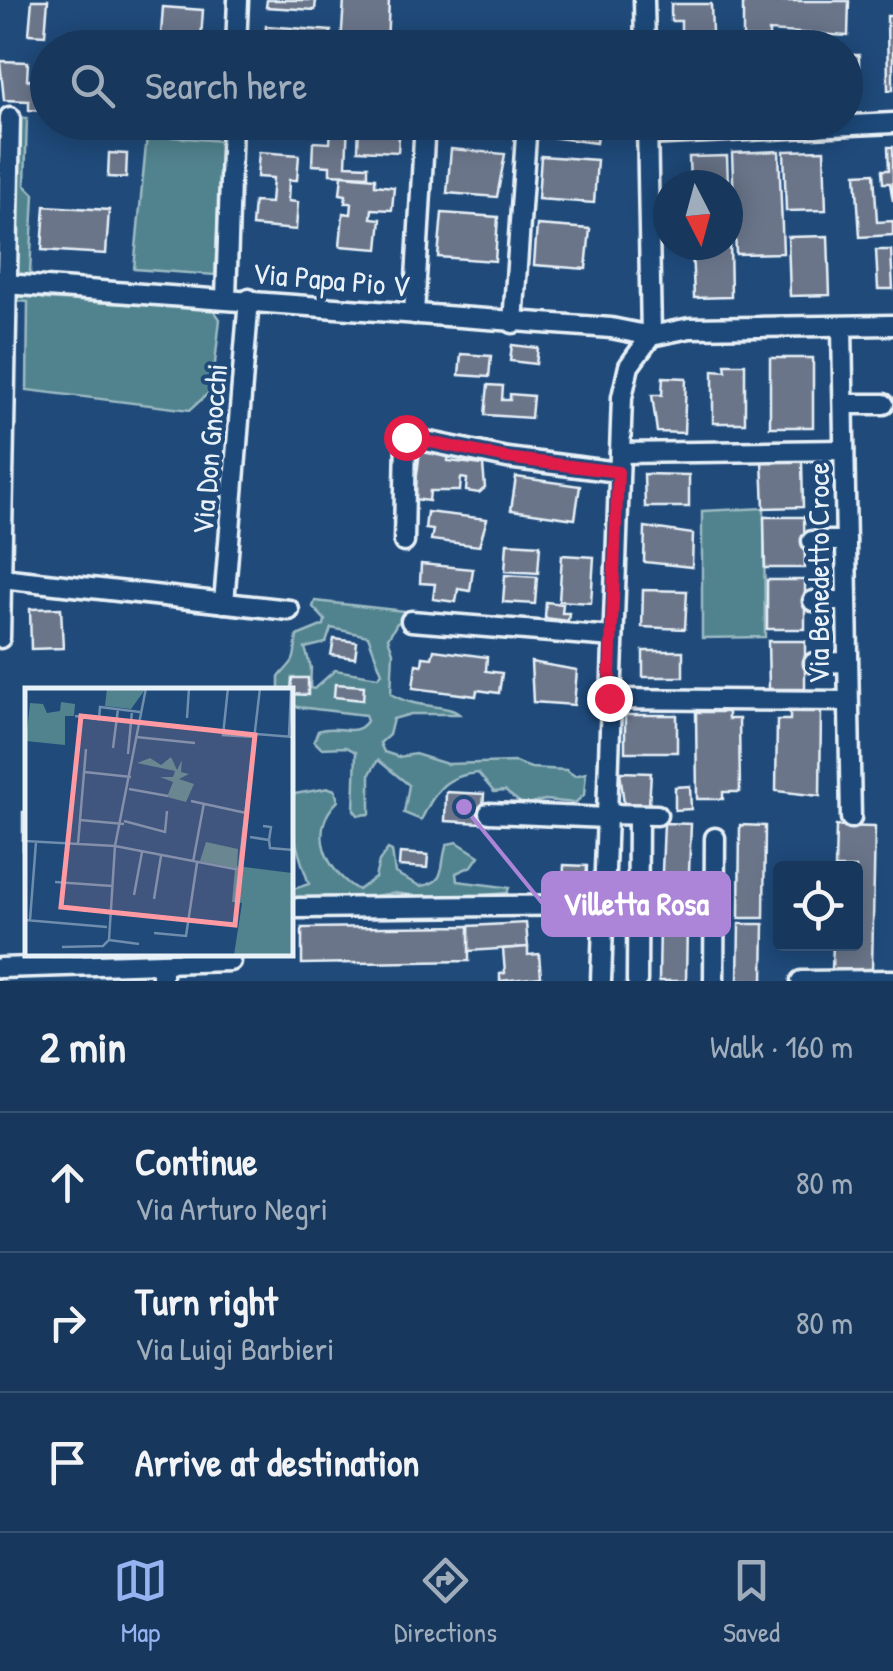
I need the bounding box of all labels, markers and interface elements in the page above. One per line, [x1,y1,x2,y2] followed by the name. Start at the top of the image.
[30,30,863,140] search box
[65,58,120,113] icon: search
[145,59,307,111] text: Search here
[653,170,743,260] north arrow
[251,252,411,306] street label: Via Papa Pio V
[182,362,236,536] street label: Via Don Gnocchi
[384,415,430,461] route start
[798,462,838,684] street label: Via Benedetto Croce
[587,676,633,722] route end
[25,688,292,956] inset map
[773,861,863,951] map controls
[773,861,863,951] button: locate
[543,873,729,935] callout: Villetta Rosa
[563,882,709,925] text: Villetta Rosa
[40,1018,126,1075] text: 2 min
[710,1025,853,1068] text: Walk · 160 m
[135,1135,257,1187] text: Continue
[40,1155,95,1210] icon: ahead
[796,1161,853,1204] text: 80 m
[135,1187,328,1230] text: Via Arturo Negri
[135,1275,278,1327] text: Turn right
[40,1295,95,1350] icon: right
[796,1301,853,1344] text: 80 m
[135,1327,334,1370] text: Via Luigi Barbieri
[40,1435,95,1490] icon: arrive
[135,1436,419,1488] text: Arrive at destination
[113,1553,168,1651] tab: Map
[394,1553,497,1651] tab: Directions
[723,1553,780,1651] tab: Saved

